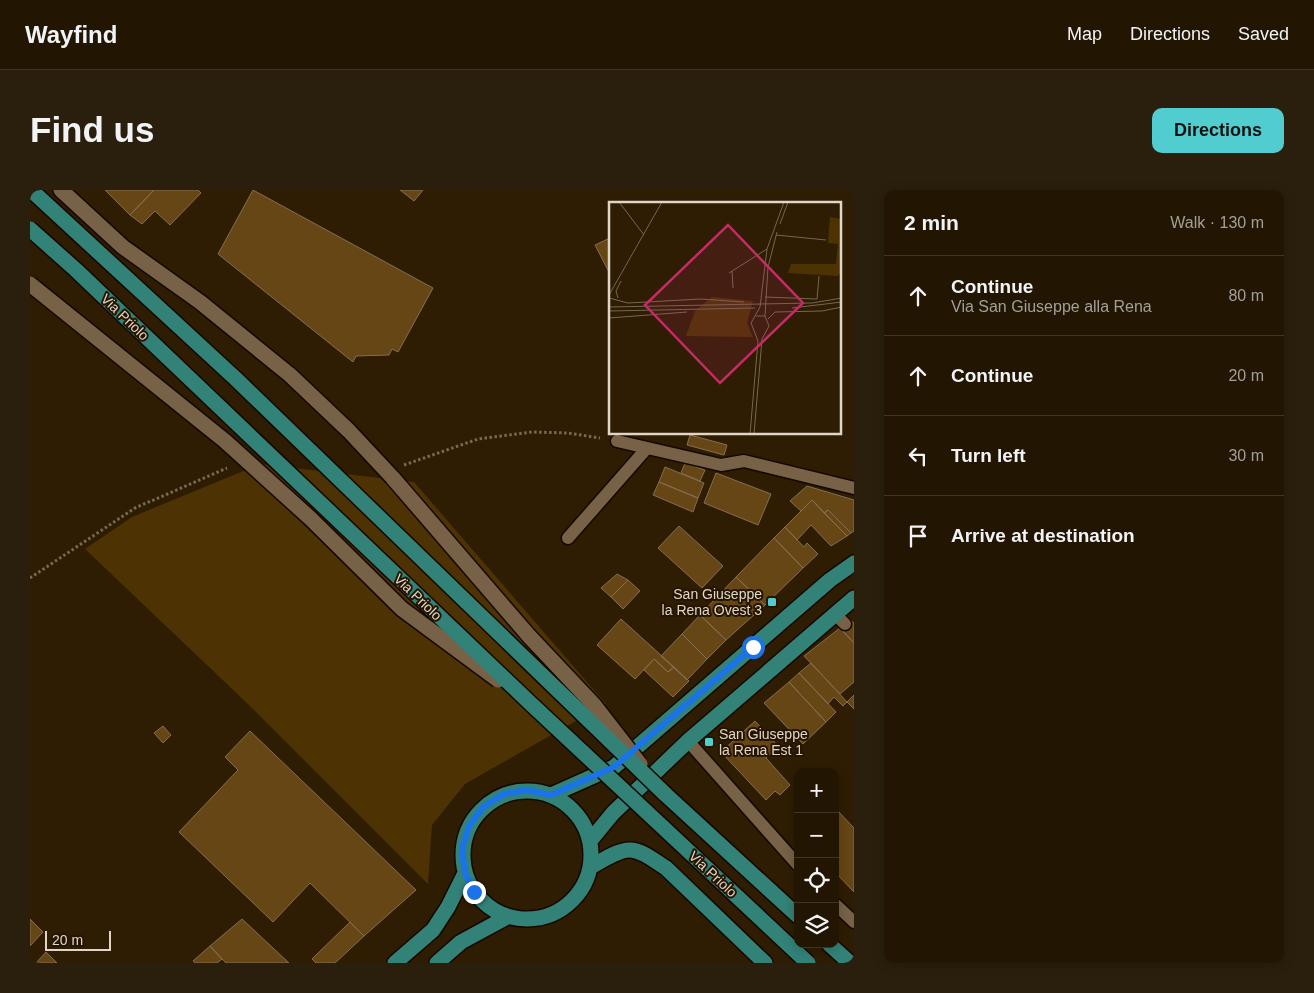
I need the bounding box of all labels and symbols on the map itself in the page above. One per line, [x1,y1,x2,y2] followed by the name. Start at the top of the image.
[609,202,842,435] inset map
[98,291,152,344] street label: Via Priolo
[391,571,445,624] street label: Via Priolo
[662,586,762,618] place label: San Giuseppe la Rena Ovest 3
[766,596,778,608] marker: San Giuseppe la Rena Ovest 3
[742,636,765,659] route start
[719,726,808,758] place label: San Giuseppe la Rena Est 1
[703,736,715,748] marker: San Giuseppe la Rena Est 1
[686,848,740,900] street label: Via Priolo
[463,881,486,904] route end
[45,928,111,951] scale bar

